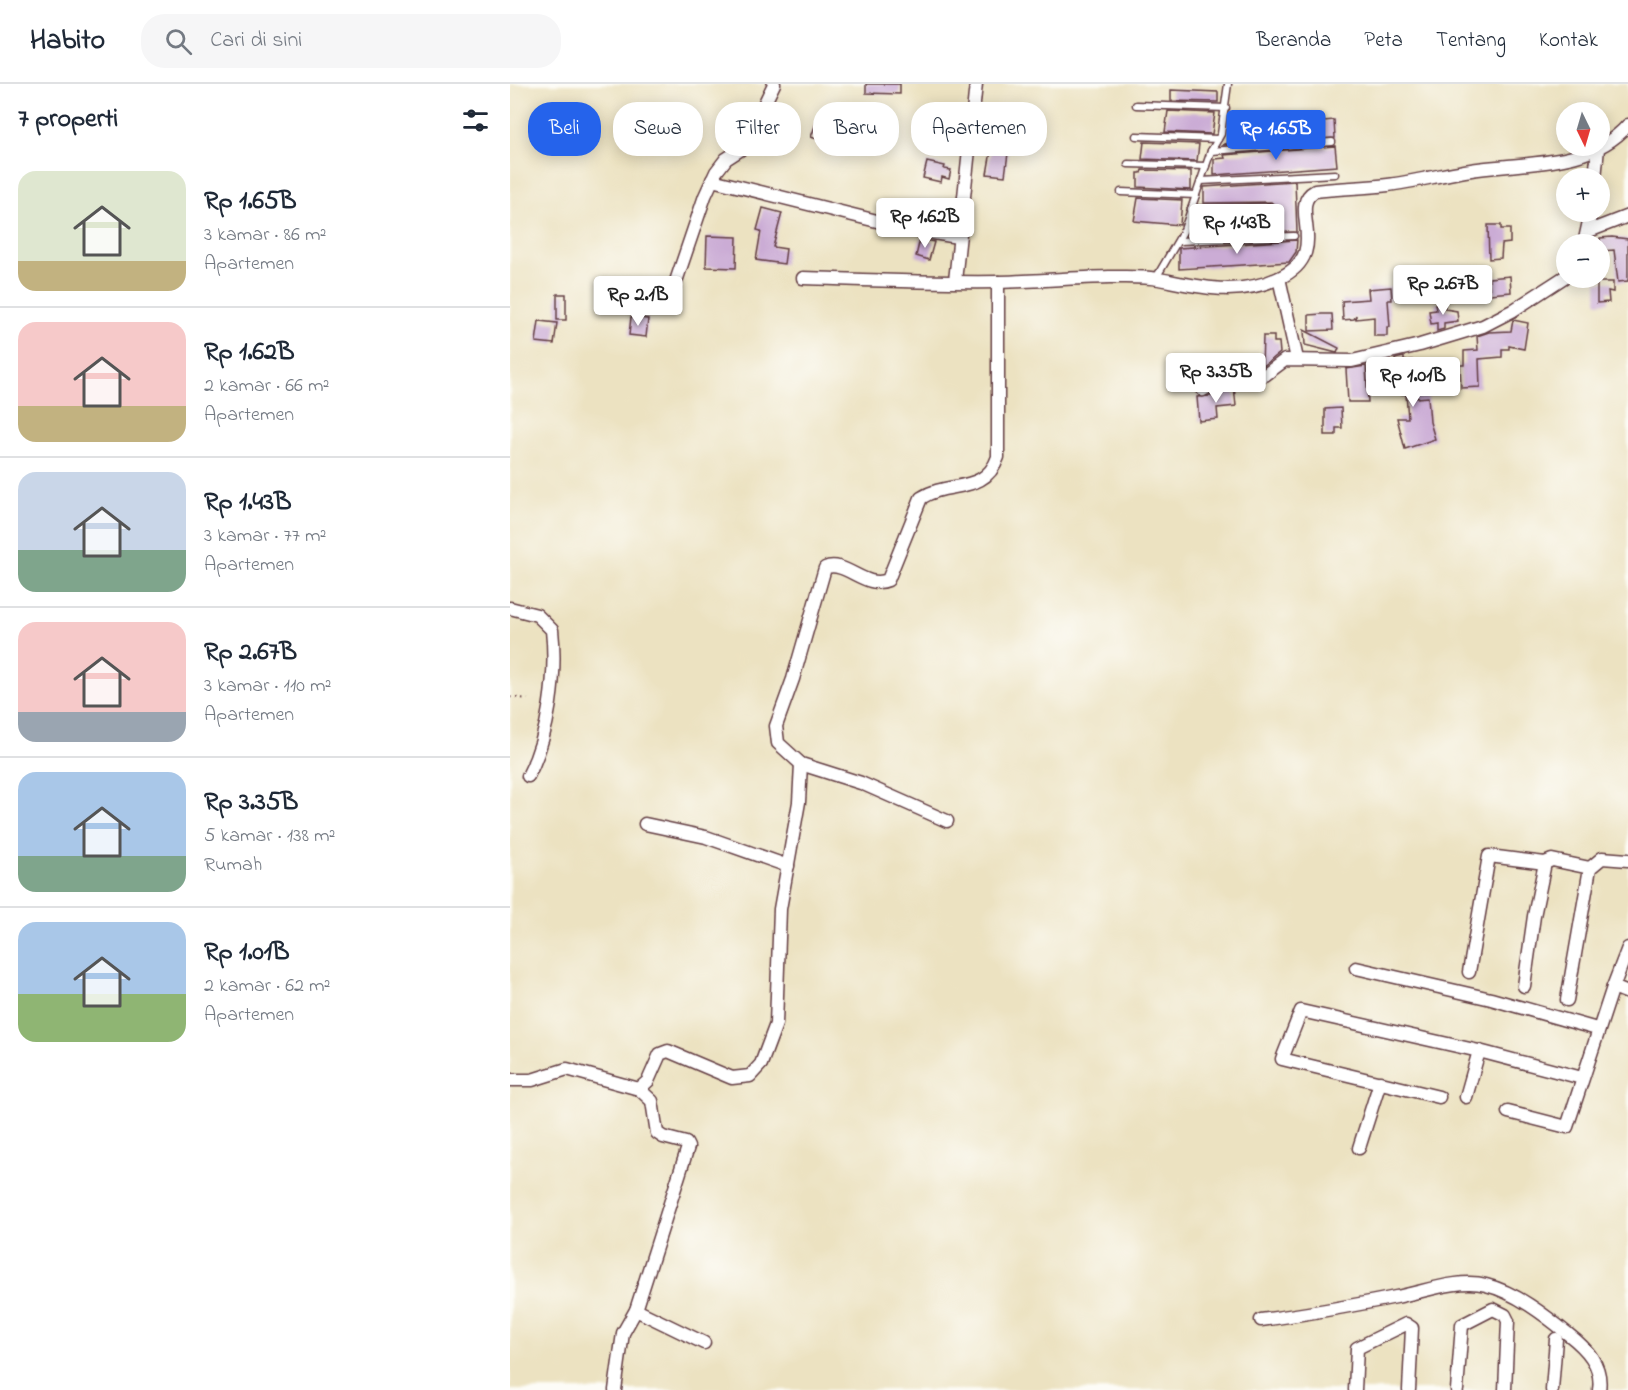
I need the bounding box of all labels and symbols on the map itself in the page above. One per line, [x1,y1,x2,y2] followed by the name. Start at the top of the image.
[1556,102,1610,156] north arrow
[1214,110,1338,161] pin: Rp 1.65B
[863,198,987,249] pin: Rp 1.62B
[1175,204,1299,255] pin: Rp 1.43B
[1381,265,1505,316] pin: Rp 2.67B
[583,276,693,327] pin: Rp 2.1B
[1154,353,1278,404] pin: Rp 3.35B
[1351,357,1475,408] pin: Rp 1.01B

